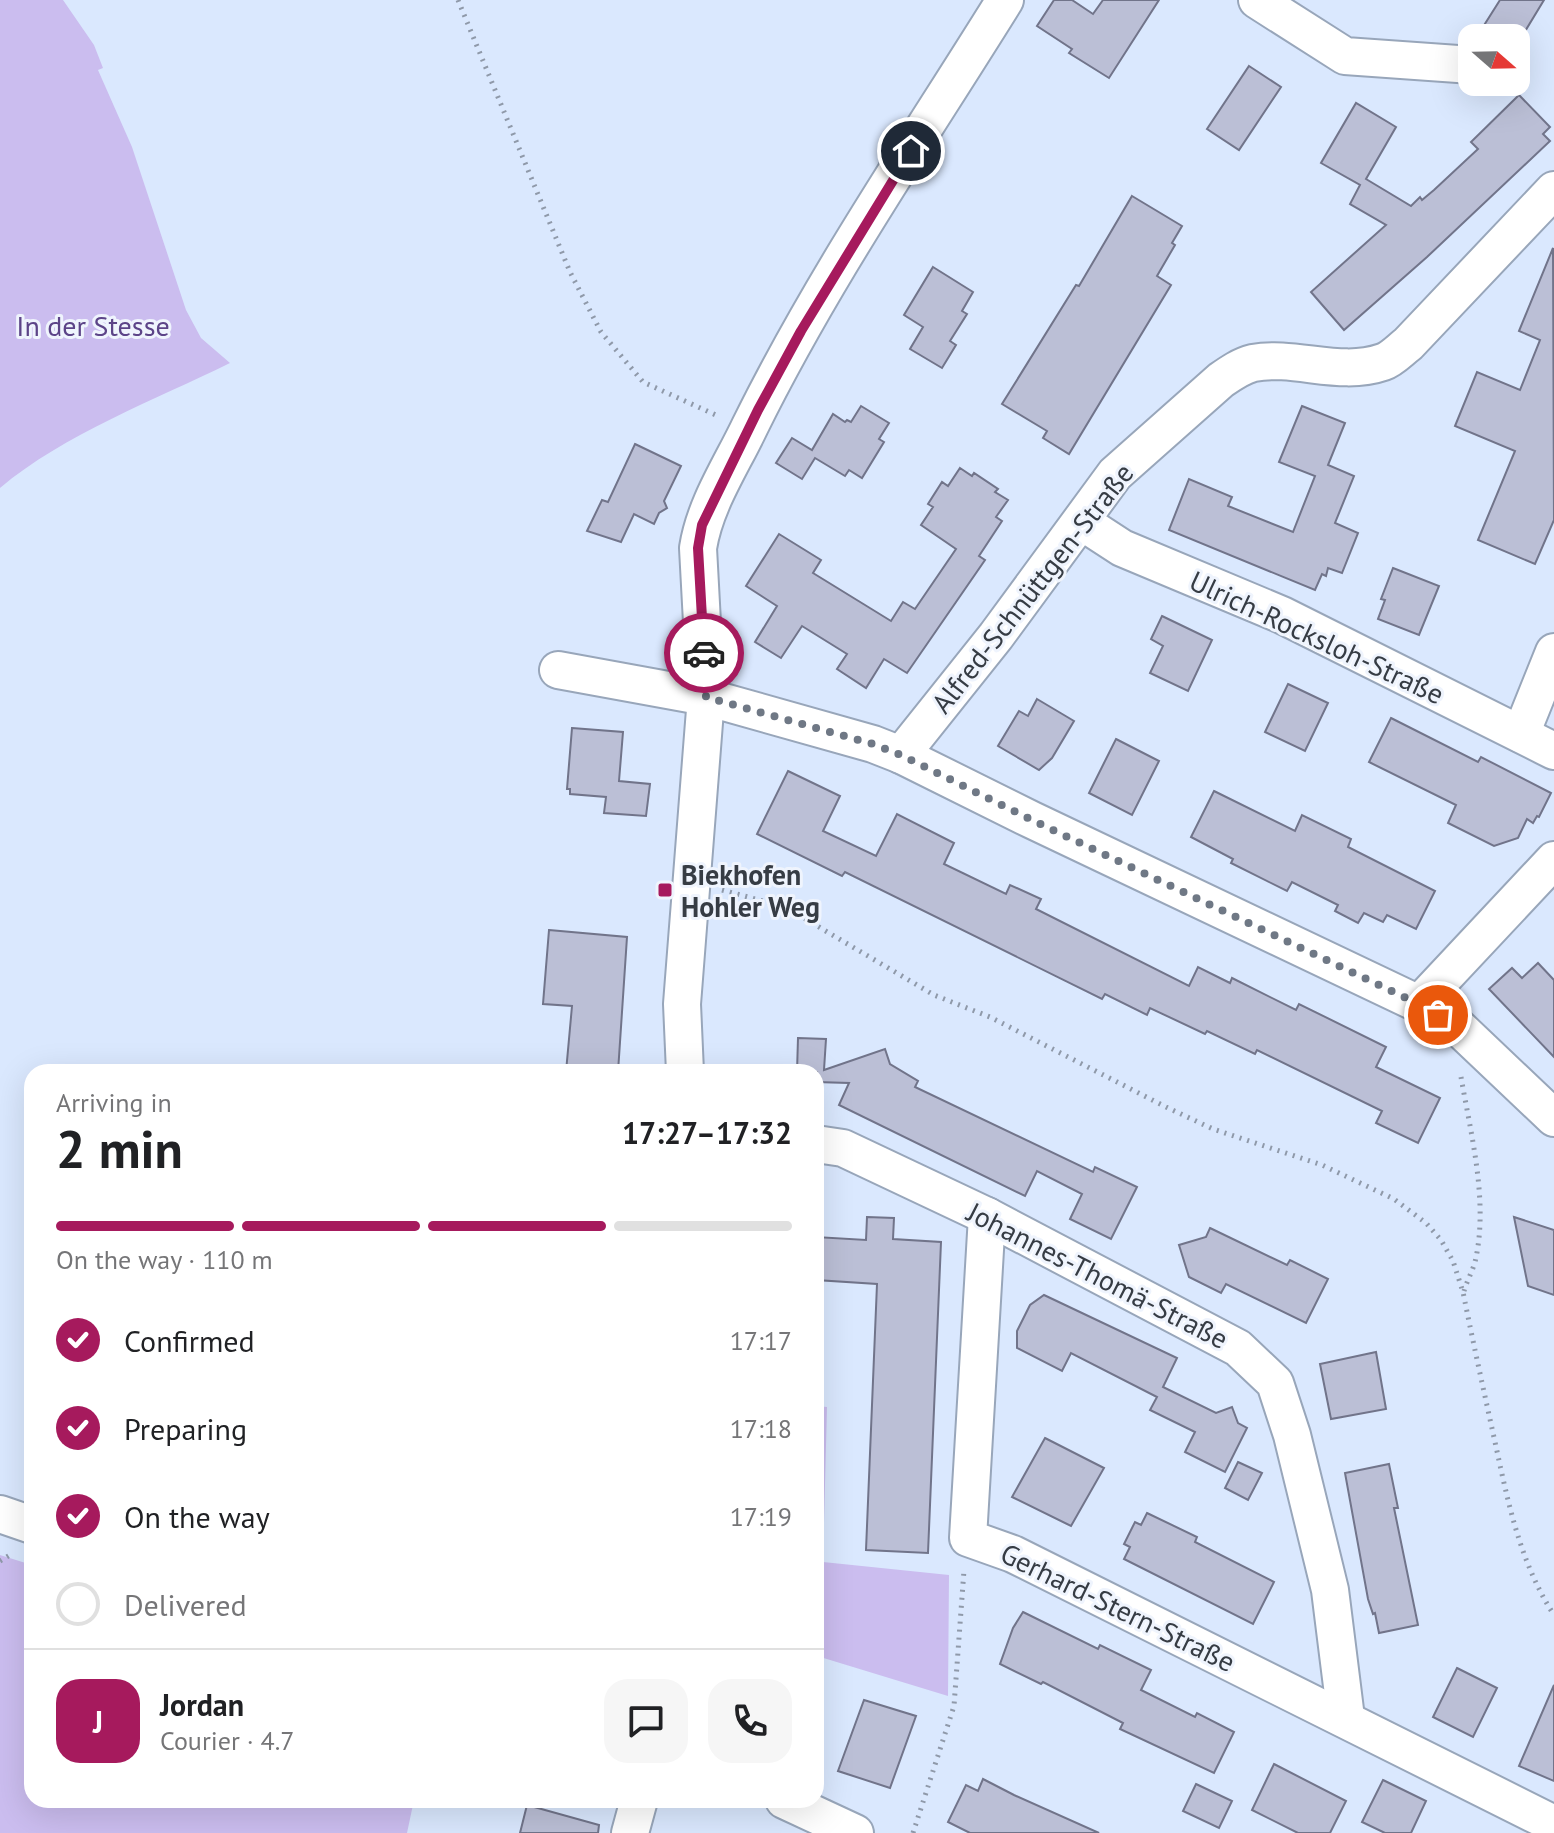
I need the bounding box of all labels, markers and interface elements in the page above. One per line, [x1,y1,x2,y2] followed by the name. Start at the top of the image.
[1458,24,1530,96] north arrow
[1458,24,1530,96] map controls
[877,117,945,185] pin
[889,129,933,173] icon: home
[16,307,170,344] park label: In der Stesse
[923,455,1141,721] street label: Alfred-Schnüttgen-Straße
[1184,562,1450,712] street label: Ulrich-Rocksloh-Straße
[664,613,744,693] courier
[682,631,726,675] icon: car
[681,856,820,925] place label: Biekhofen Hohler Weg
[656,881,674,899] marker: Biekhofen Hohler Weg
[1404,981,1472,1049] pin
[1416,993,1460,1037] icon: bag
[56,1086,172,1119] text: Arriving in
[622,1113,792,1152] text: 17:27–17:32
[56,1115,183,1182] text: 2 min
[960,1193,1235,1357] street label: Johannes-Thomä-Straße
[56,1243,273,1276] text: On the way · 110 m
[56,1318,100,1362] icon: check
[124,1321,255,1360] text: Confirmed
[730,1324,792,1357] text: 17:17
[56,1406,100,1450] icon: check
[124,1409,247,1448] text: Preparing
[730,1412,792,1445] text: 17:18
[56,1494,100,1538] icon: check
[124,1497,270,1536] text: On the way
[730,1500,792,1533] text: 17:19
[995,1534,1241,1680] street label: Gerhard-Stern-Straße
[124,1585,247,1624] text: Delivered
[604,1679,688,1763] button: chat
[708,1679,792,1763] button: phone
[160,1685,244,1724] text: Jordan
[93,1702,103,1741] text: J
[160,1724,294,1757] text: Courier · 4.7

